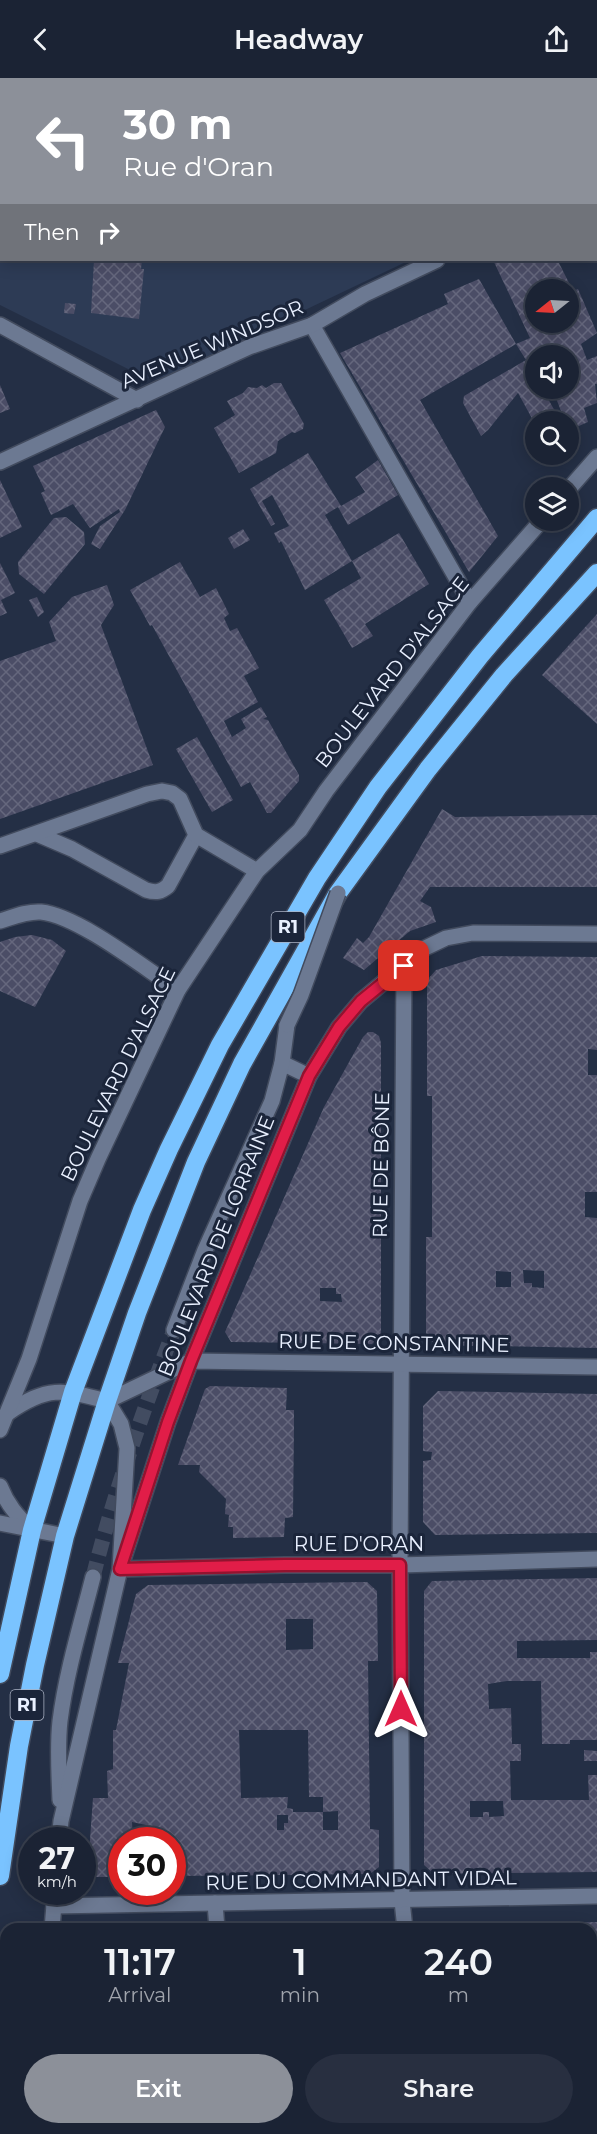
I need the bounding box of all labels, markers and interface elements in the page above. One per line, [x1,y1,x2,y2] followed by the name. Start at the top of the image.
[24,23,57,56] icon: back
[234,23,363,56] text: Headway
[540,23,573,56] icon: share
[123,98,232,150] text: 30 m
[24,102,102,180] icon: left
[123,150,274,183] text: Rue d'Oran
[92,216,125,249] icon: right
[24,219,80,246] text: Then
[525,279,579,333] north arrow
[525,279,579,531] map controls
[117,295,307,393] street label: AVENUE WINDSOR
[525,345,579,399] button: sound
[525,411,579,465] button: search
[525,477,579,531] button: layers
[310,572,474,772] street label: BOULEVARD D'ALSACE
[272,912,304,942] road number: R1
[378,940,429,991] pin
[387,949,420,982] icon: arrive
[56,963,180,1185] street label: BOULEVARD D'ALSACE
[368,1092,394,1238] street label: RUE DE BÔNE
[153,1112,279,1380] street label: BOULEVARD DE LORRAINE
[278,1329,510,1357] street label: RUE DE CONSTANTINE
[294,1532,424,1556] street label: RUE D'ORAN
[369,1677,433,1741] position arrow
[10,1690,44,1720] road number: R1
[108,1827,186,1905] speed limit sign: 30
[39,1840,75,1877] text: 27
[205,1865,517,1895] street label: RUE DU COMMANDANT VIDAL
[37,1872,77,1891] text: km/h
[104,1940,176,1984] text: 11:17
[293,1940,307,1984] text: 1
[424,1940,493,1984] text: 240
[108,1983,171,2007] text: Arrival
[280,1983,320,2007] text: min
[448,1983,469,2007] text: m
[24,2054,293,2123] button: Exit
[305,2054,573,2123] button: Share

